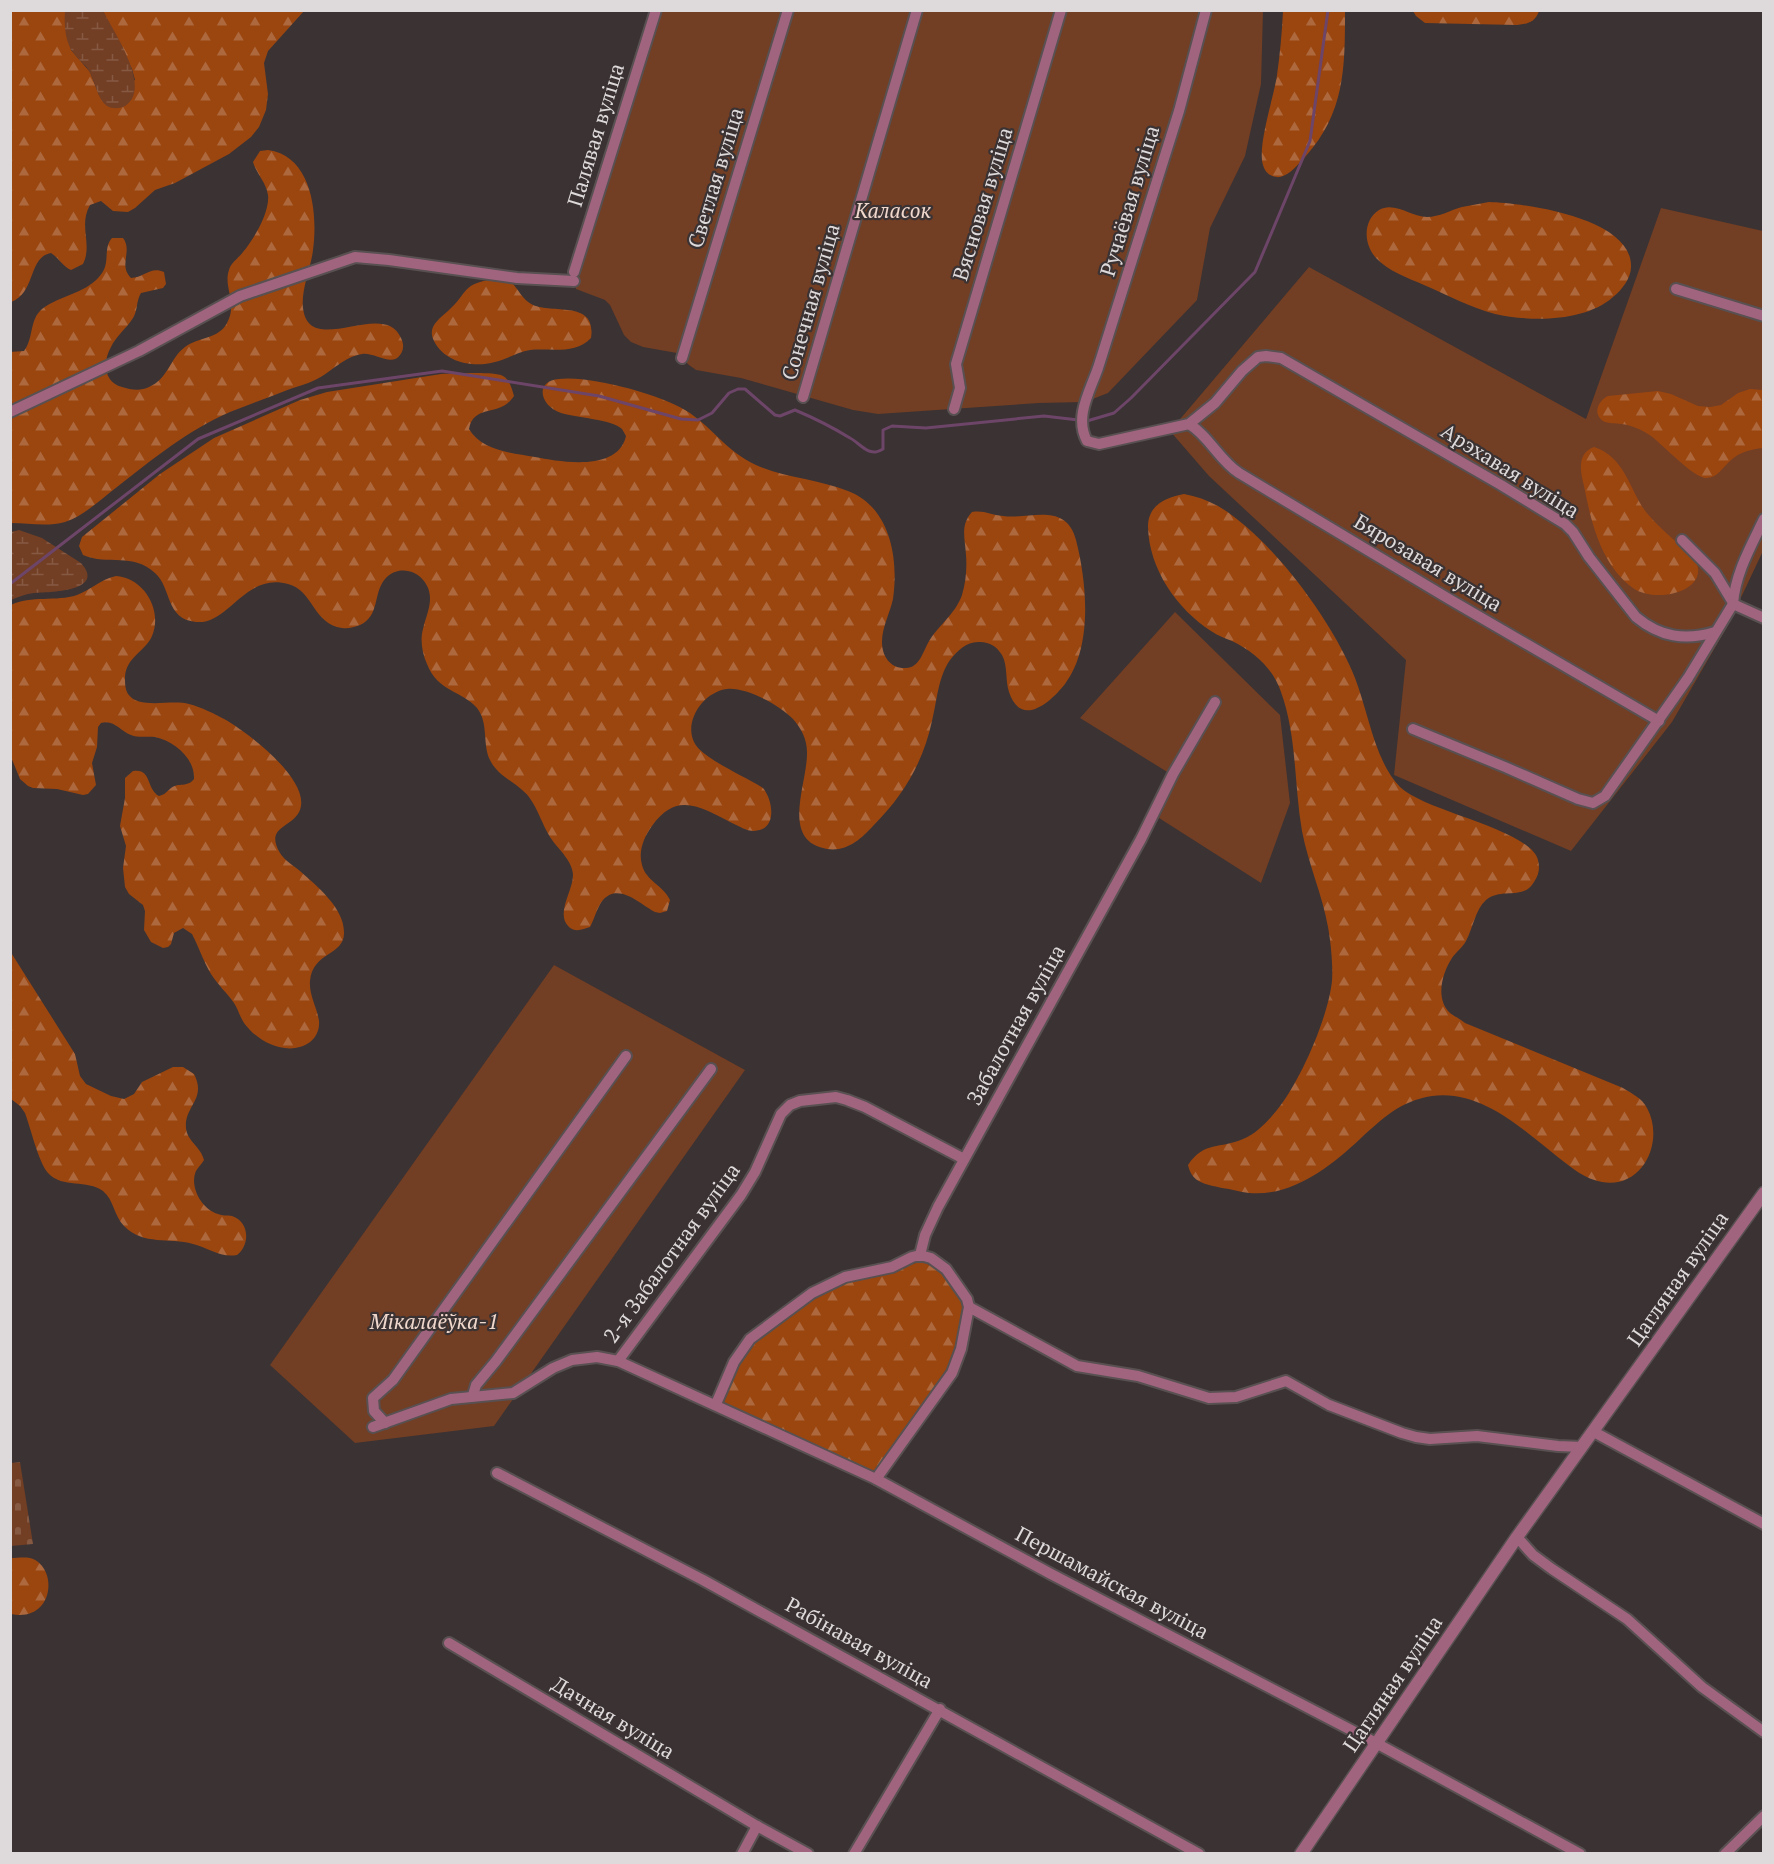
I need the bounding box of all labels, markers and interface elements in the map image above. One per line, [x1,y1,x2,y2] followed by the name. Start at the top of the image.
[560,59,630,210] street label: Палявая вуліца
[680,104,750,251] street label: Светлая вуліца
[1093,121,1165,280] street label: Ручаёвая вуліца
[945,123,1019,284] street label: Вясновая вуліца
[854,196,931,224] park label: Каласок
[774,220,846,383] street label: Сонечная вуліца
[1436,416,1585,524] street label: Арэхавая вуліца
[1349,507,1508,618] street label: Бярозавая вуліца
[959,939,1071,1110] street label: Забалотная вуліца
[596,1157,746,1348] street label: 2-я Забалотная вуліца
[1620,1205,1734,1352] street label: Цагляная вуліца
[369,1307,498,1335] park label: Мікалаёўка-1
[1011,1519,1214,1645] street label: Першамайская вуліца
[781,1590,939,1694] street label: Рабінавая вуліца
[1336,1609,1448,1757] street label: Цагляная вуліца
[547,1669,681,1765] street label: Дачная вуліца

